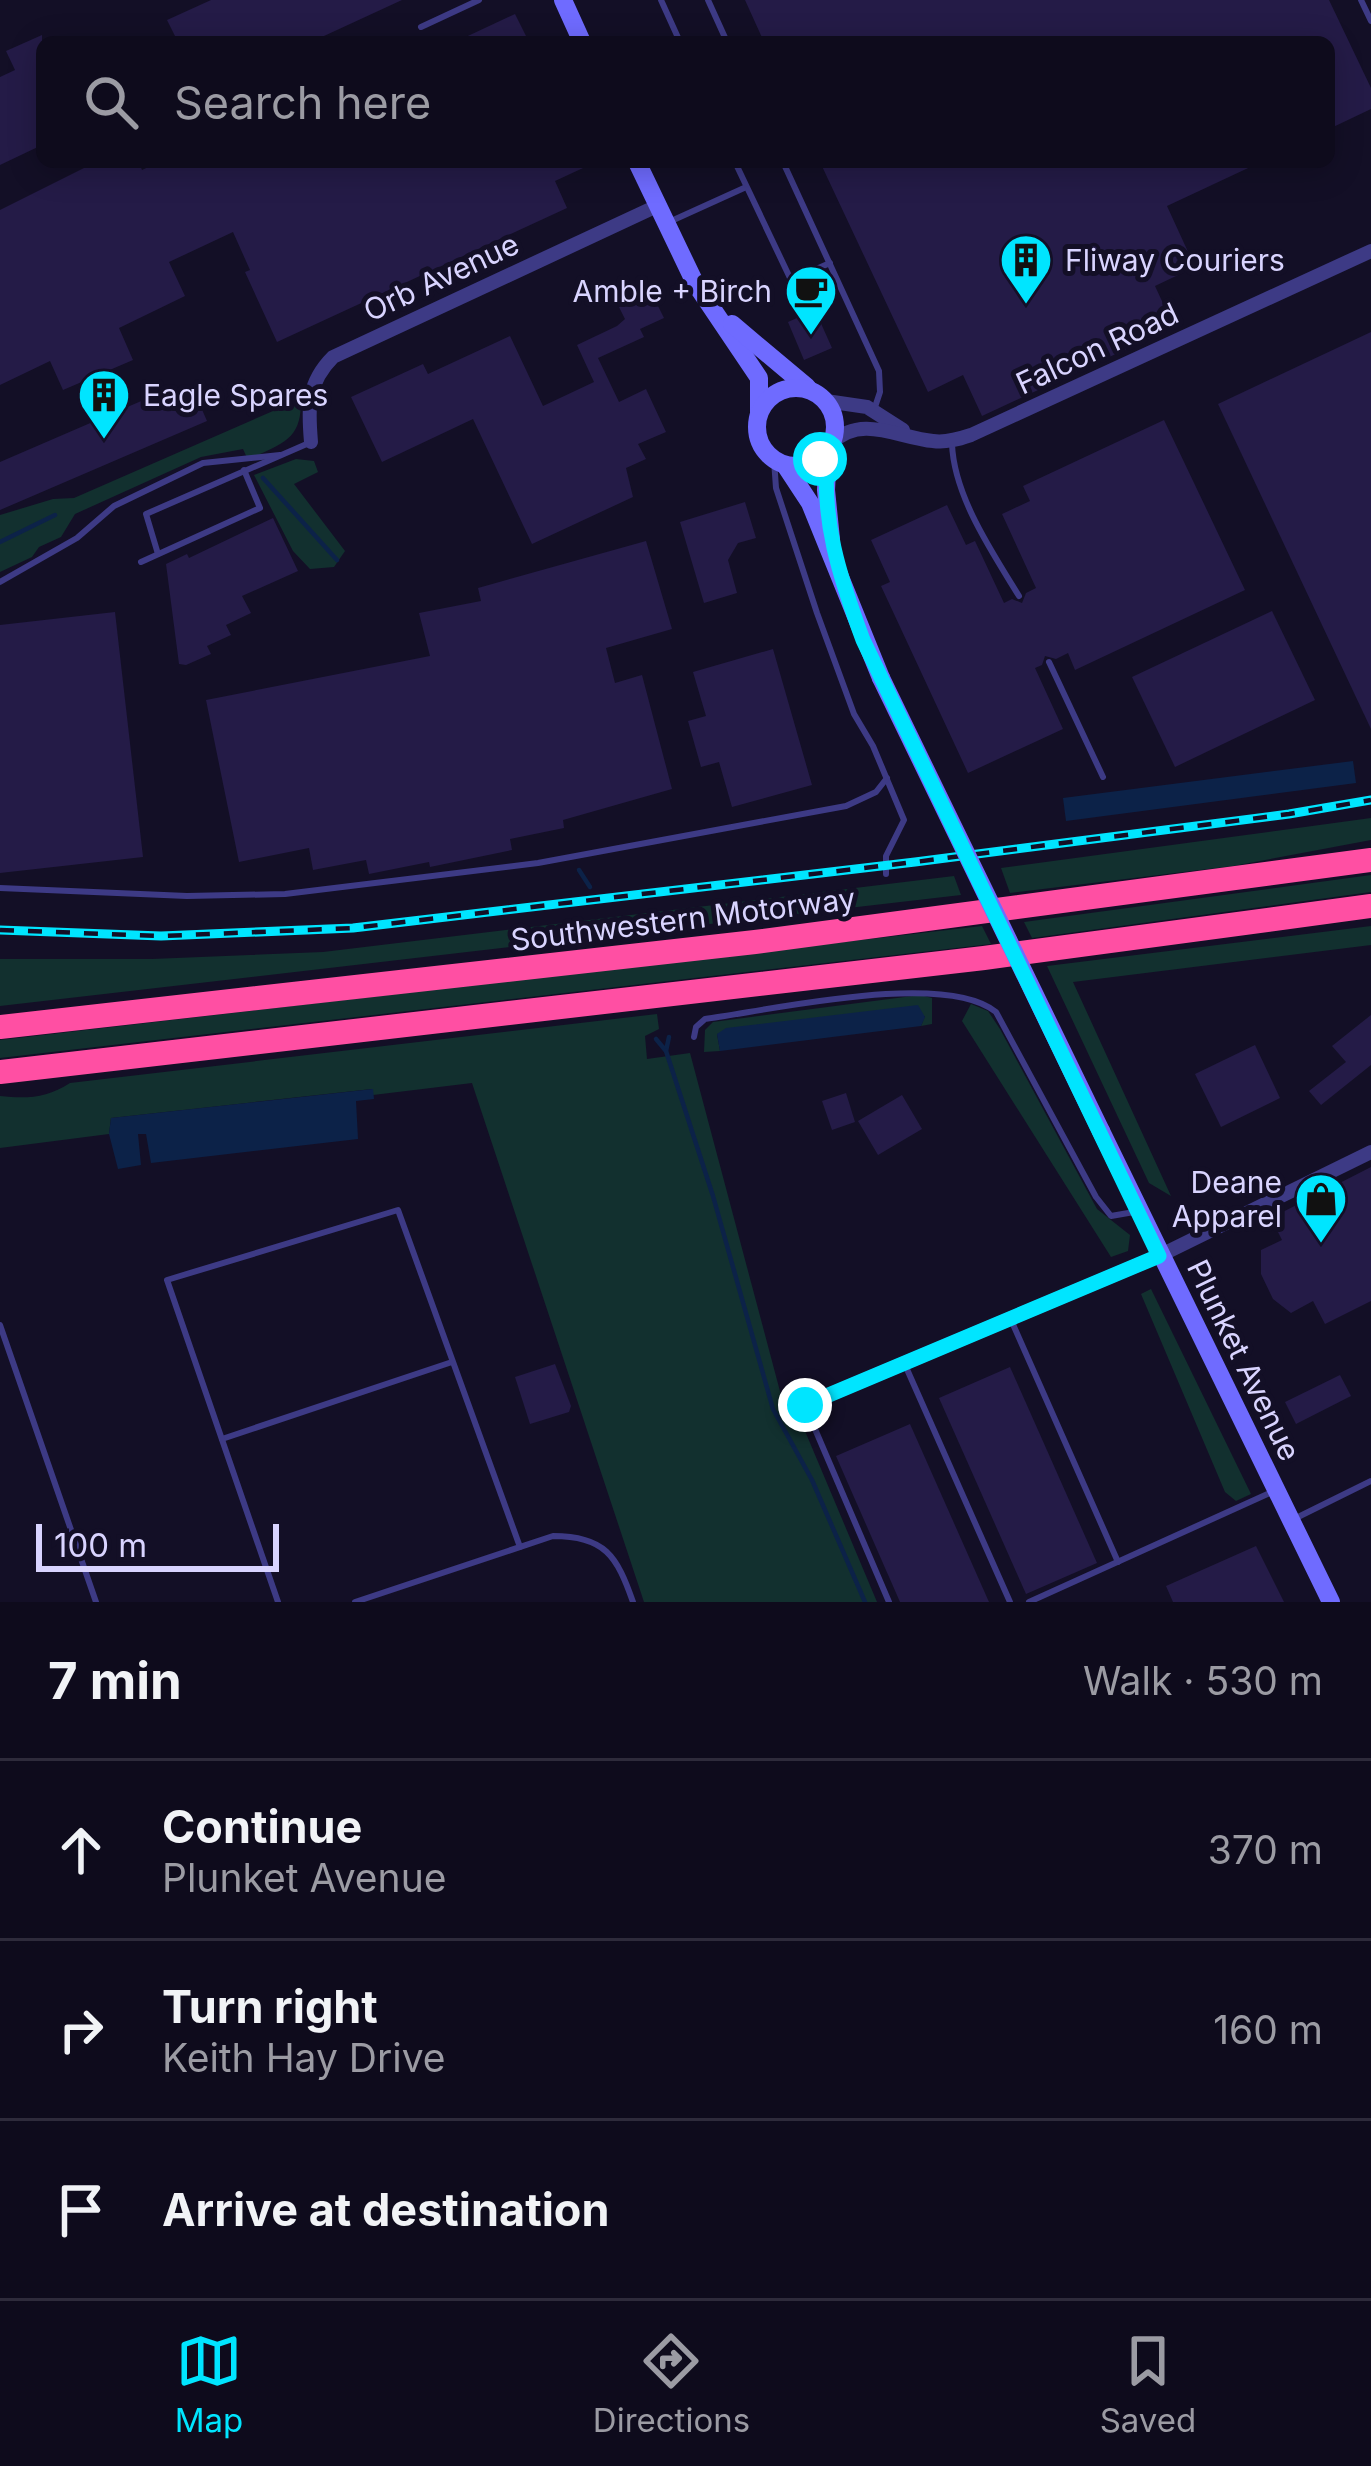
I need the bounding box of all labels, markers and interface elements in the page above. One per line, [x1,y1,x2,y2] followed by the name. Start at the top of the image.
[36,36,1335,168] search box
[78,69,144,135] icon: search
[174,75,431,130] text: Search here
[358,225,524,329] street label: Orb Avenue
[998,232,1054,306] building icon: Fliway Couriers
[1065,242,1285,278] place label: Fliway Couriers
[783,263,839,337] cafe icon: Amble + Birch
[573,273,772,309] place label: Amble + Birch
[1010,295,1184,401] street label: Falcon Road
[76,367,132,441] building icon: Eagle Spares
[143,377,328,413] place label: Eagle Spares
[793,432,847,486] route start
[509,880,857,958] street label: Southwestern Motorway
[1172,1164,1282,1234] place label: Deane Apparel
[1293,1171,1349,1245] shop icon: Deane Apparel
[1180,1254,1308,1466] street label: Plunket Avenue
[778,1378,832,1432] route end
[36,1518,279,1571] scale bar
[54,1525,147,1565] text: 100 m
[48,1650,182,1711] text: 7 min
[1083,1657,1323,1704] text: Walk · 530 m
[162,1799,362,1854] text: Continue
[48,1817,114,1883] icon: ahead
[1208,1826,1323,1873] text: 370 m
[162,1854,446,1901] text: Plunket Avenue
[162,1979,378,2034] text: Turn right
[48,1997,114,2063] icon: right
[1213,2006,1323,2053] text: 160 m
[162,2034,446,2081] text: Keith Hay Drive
[48,2177,114,2243] icon: arrive
[162,2182,609,2237] text: Arrive at destination
[175,2328,243,2440] tab: Map
[593,2328,750,2440] tab: Directions
[1100,2328,1196,2440] tab: Saved

